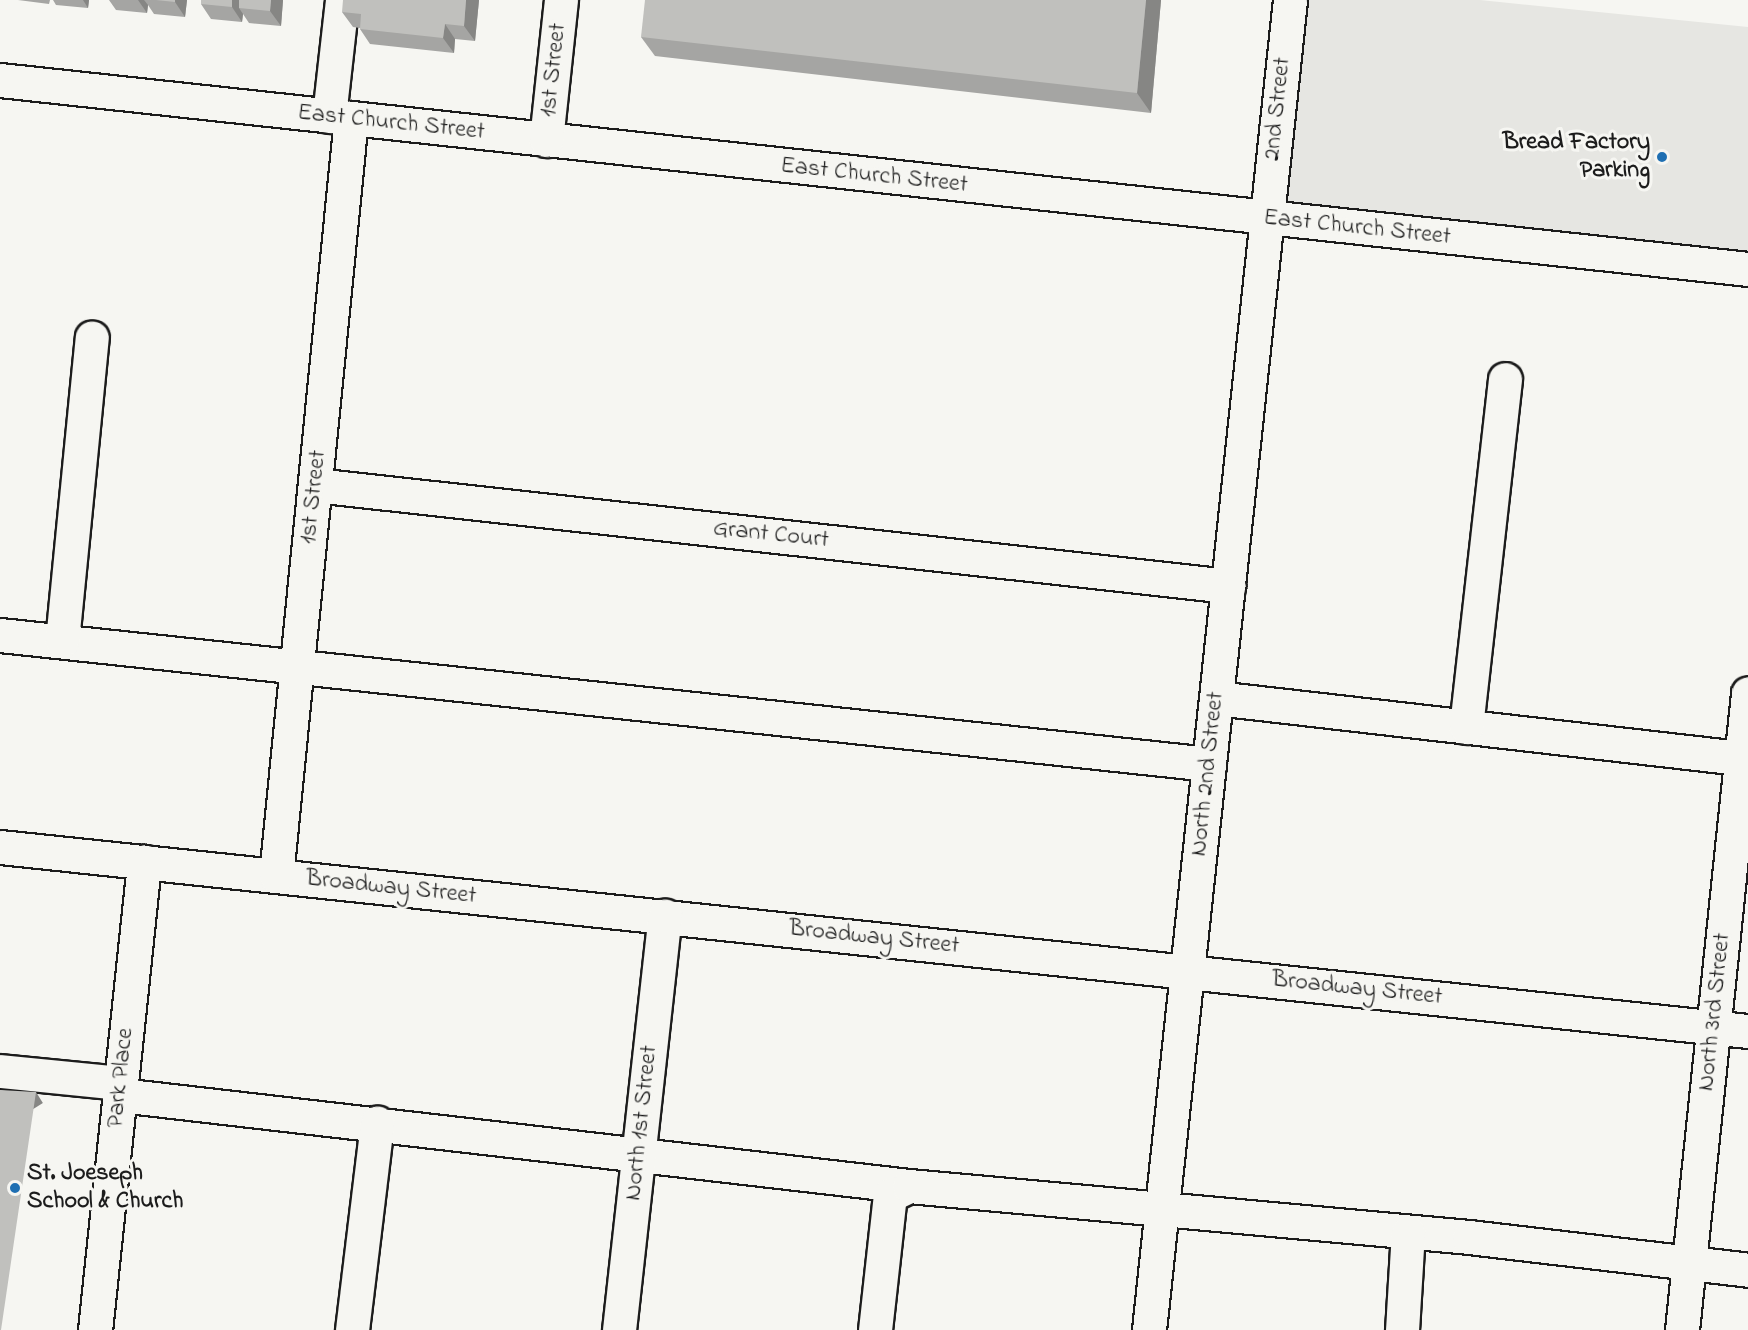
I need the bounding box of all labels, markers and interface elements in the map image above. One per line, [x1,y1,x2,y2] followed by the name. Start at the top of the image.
[535,22,573,118] street label: 1st Street
[1258,56,1298,162] street label: 2nd Street
[296,99,486,147] street label: East Church Street
[1503,129,1650,185] place label: Bread Factory Parking
[1655,150,1669,164] marker: Bread Factory Parking
[779,152,969,200] street label: East Church Street
[1262,204,1452,252] street label: East Church Street
[295,449,333,545] street label: 1st Street
[712,515,830,555] street label: Grant Court
[1185,690,1231,858] street label: North 2nd Street
[304,865,478,911] street label: Broadway Street
[787,915,961,961] street label: Broadway Street
[1692,931,1738,1093] street label: North 3rd Street
[1270,966,1444,1012] street label: Broadway Street
[101,1027,141,1129] street label: Park Place
[620,1044,664,1202] street label: North 1st Street
[27,1160,183,1216] place label: St. Joeseph School & Church
[8,1181,22,1195] marker: St. Joeseph School & Church

